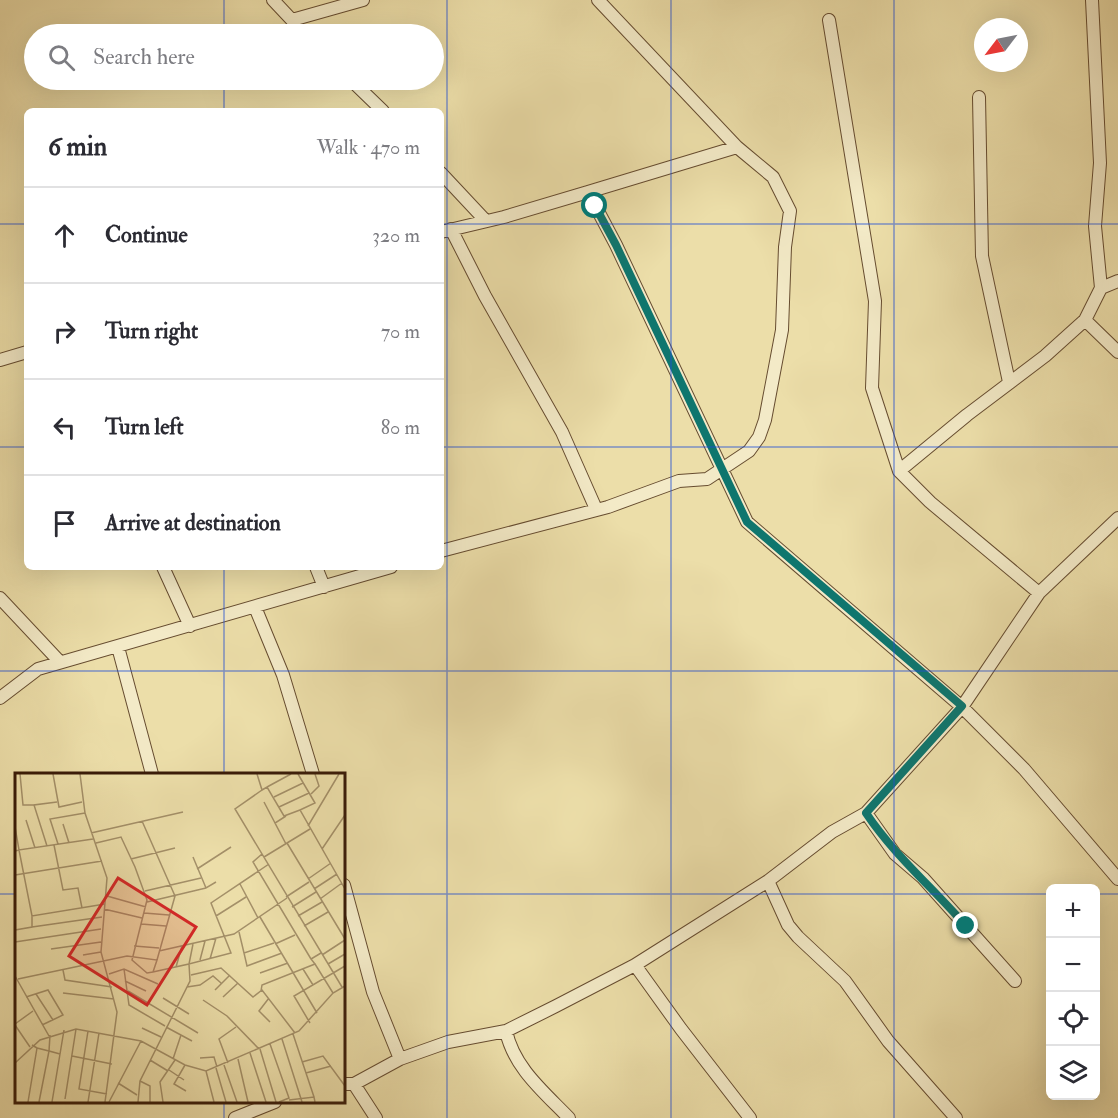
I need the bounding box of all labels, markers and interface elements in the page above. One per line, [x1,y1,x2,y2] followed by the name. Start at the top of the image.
[974,18,1028,72] north arrow
[24,24,444,90] search box
[45,41,78,74] icon: search
[93,43,195,71] text: Search here
[48,131,107,163] text: 6 min
[317,135,420,160] text: Walk · 470 m
[581,192,607,218] route start
[48,219,81,252] icon: ahead
[105,221,188,249] text: Continue
[372,223,420,248] text: 320 m
[48,315,81,348] icon: right
[105,317,198,345] text: Turn right
[381,319,420,344] text: 70 m
[48,411,81,444] icon: left
[105,413,184,441] text: Turn left
[381,415,420,440] text: 80 m
[48,507,81,540] icon: arrive
[105,509,281,537] text: Arrive at destination
[15,773,345,1103] inset map
[1046,884,1100,1100] map controls
[1046,884,1100,938] button: +
[952,912,978,938] route end
[1046,938,1100,992] button: −
[1046,992,1100,1046] button: locate
[1046,1046,1100,1100] button: layers

